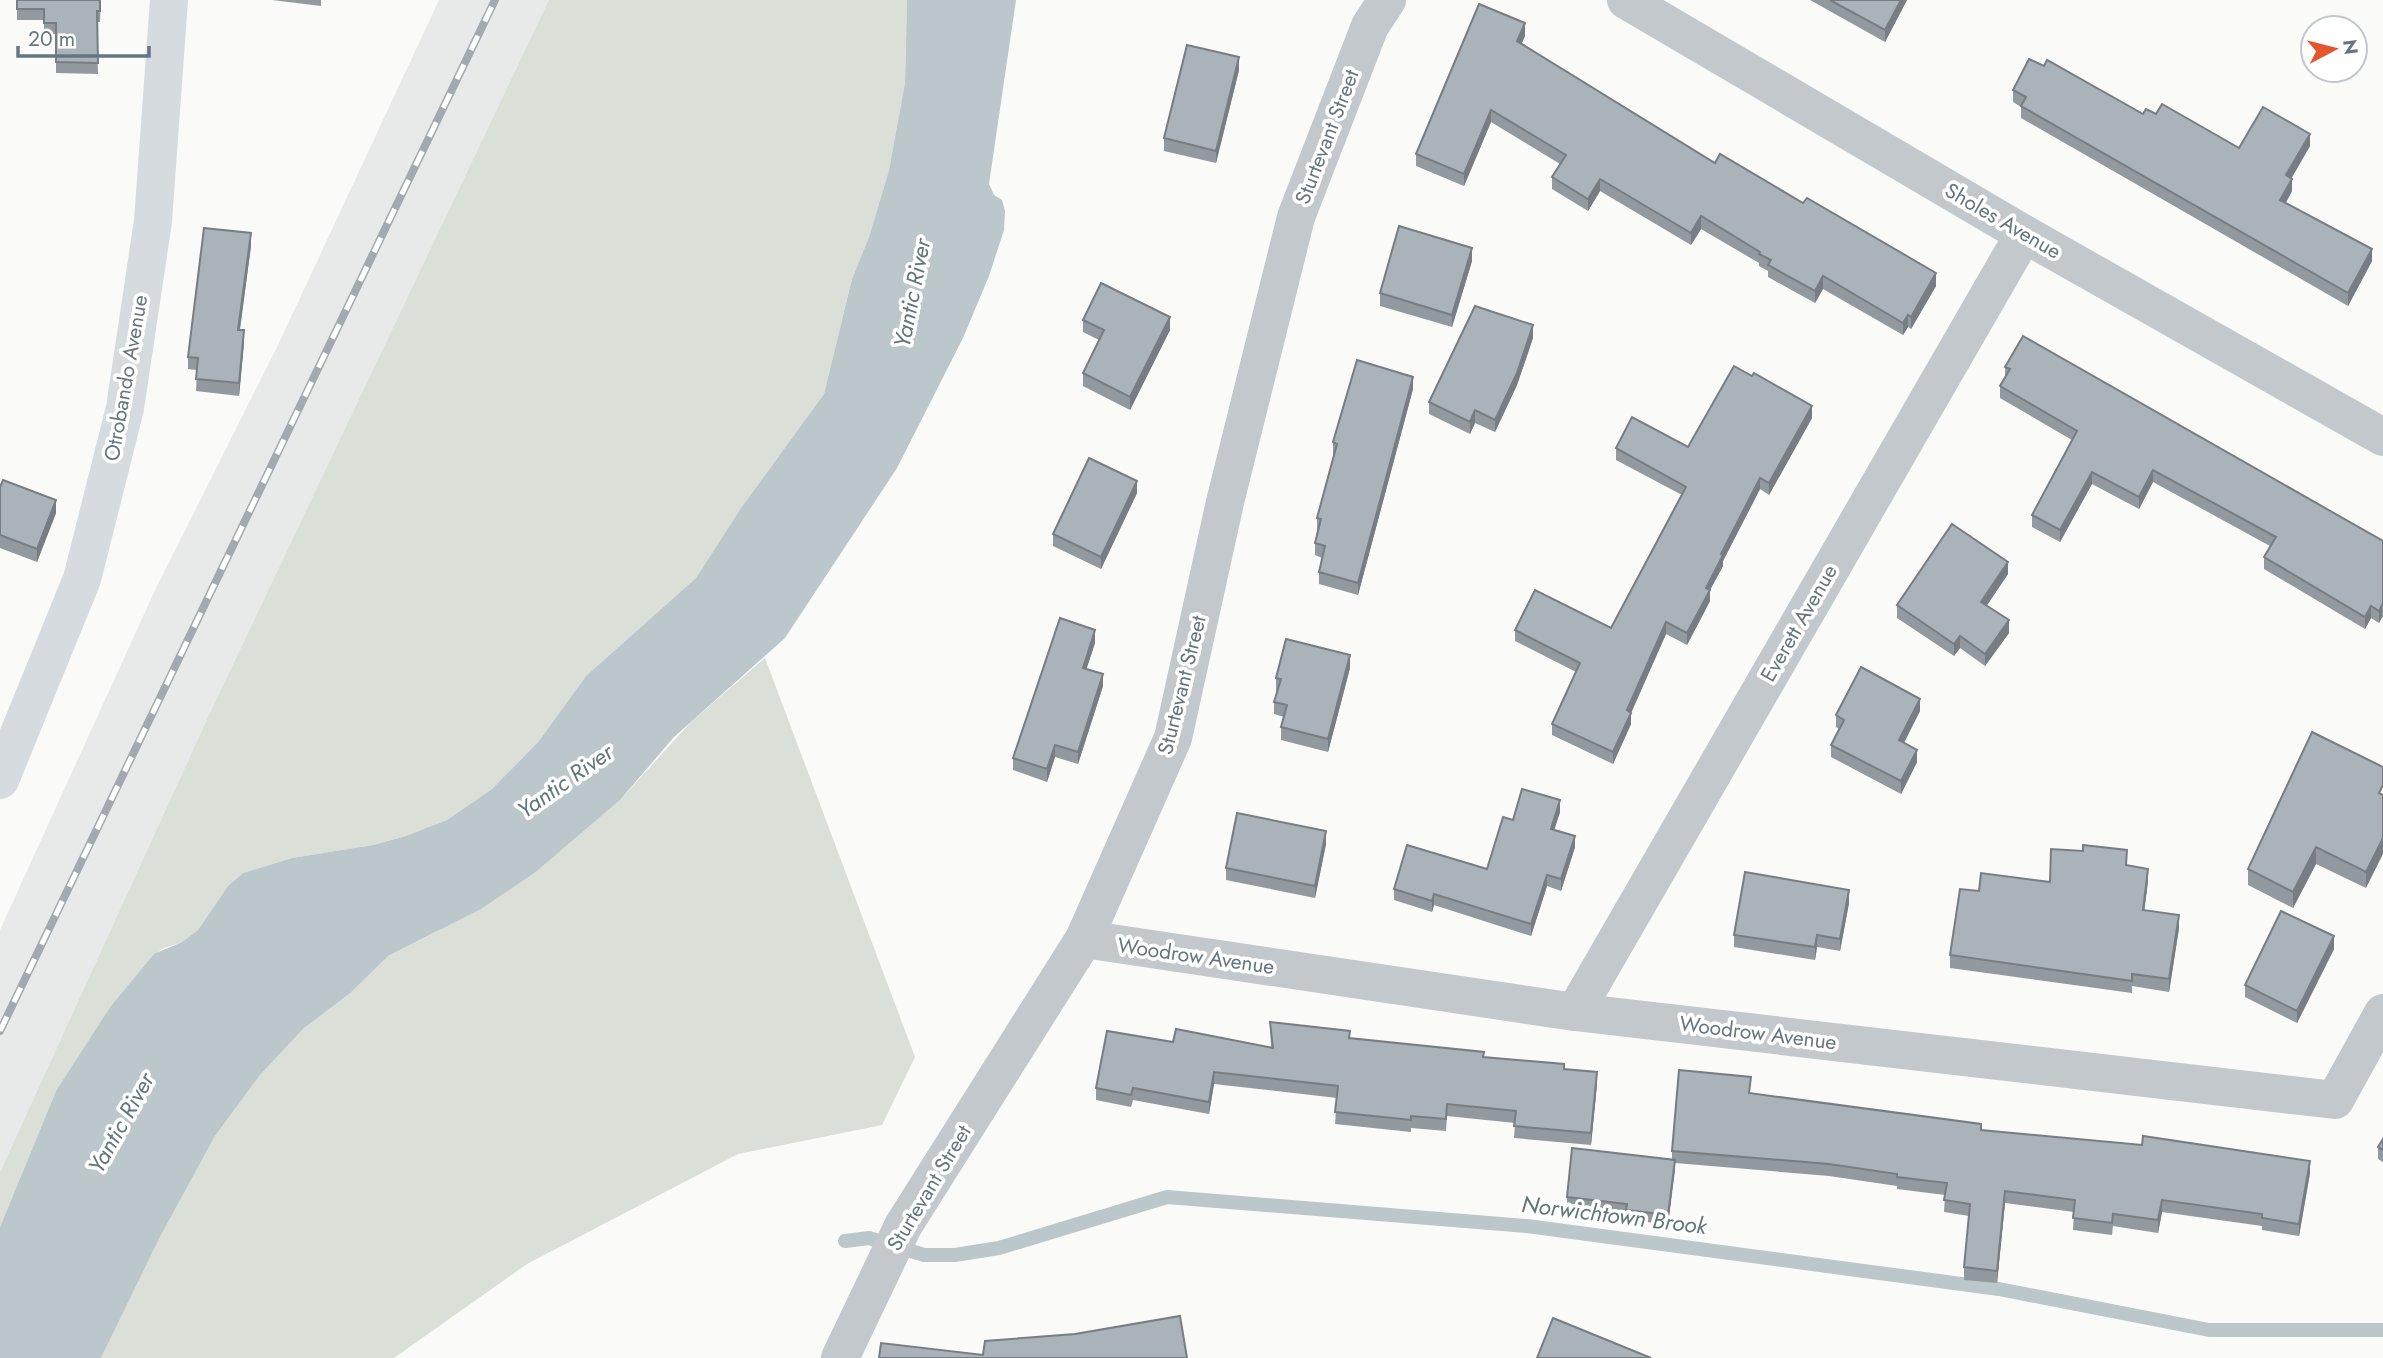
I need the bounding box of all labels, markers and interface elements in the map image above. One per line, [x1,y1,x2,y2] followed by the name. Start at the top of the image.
[18,14,149,58] scale bar
[2299,14,2369,84] north arrow
[28,24,75,54] text: 20 m
[2336,38,2365,56] text: N
[1288,65,1366,209] street label: Sturtevant Street
[1939,176,2067,267] street label: Sholes Avenue
[885,234,939,350] water label: Yantic River
[97,292,155,463] street label: Otrobando Avenue
[1753,559,1845,687] street label: Everett Avenue
[1150,612,1214,758] street label: Sturtevant Street
[510,735,621,827] water label: Yantic River
[1116,930,1277,982] street label: Woodrow Avenue
[1678,1008,1838,1058] street label: Woodrow Avenue
[79,1065,163,1179] water label: Yantic River
[880,1119,978,1257] street label: Sturtevant Street
[1520,1187,1710,1243] water label: Norwichtown Brook

